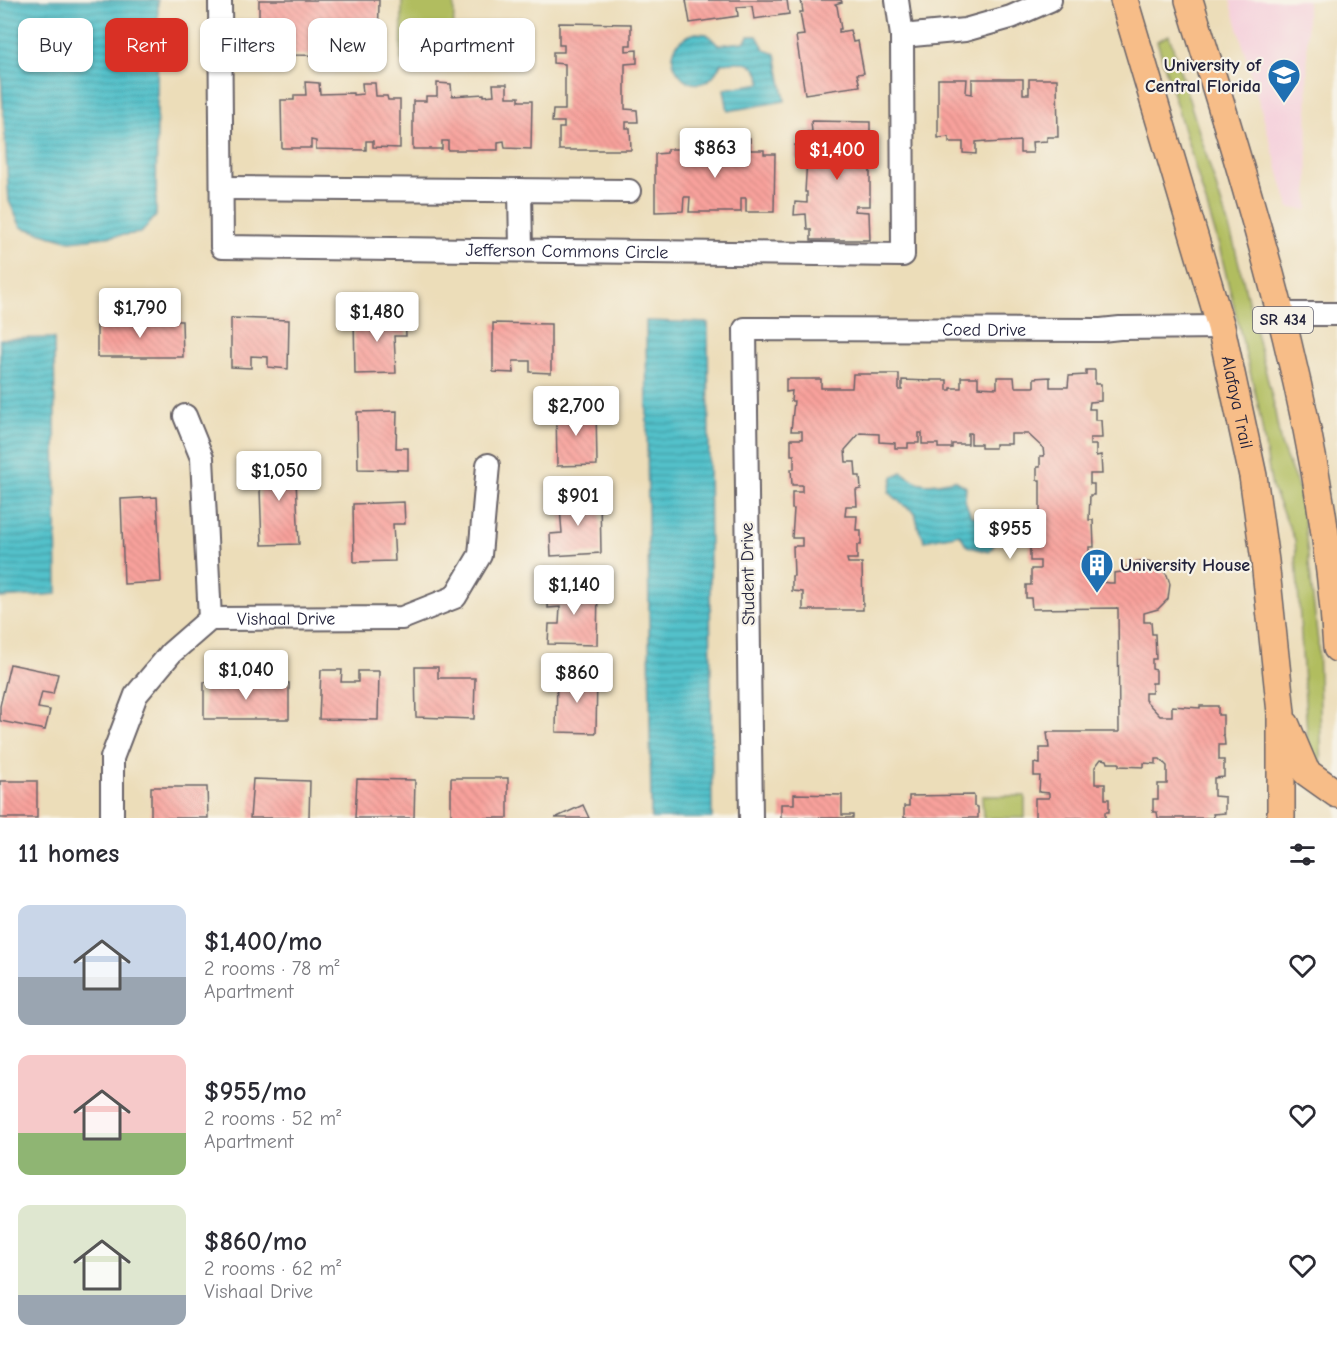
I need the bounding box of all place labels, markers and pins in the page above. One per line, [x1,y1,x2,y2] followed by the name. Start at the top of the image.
[1145,55,1262,97] place label: University of Central Florida
[1266,57,1302,104] school or university icon: University of Central Florida
[679,128,751,179] pin: $863
[788,130,886,181] pin: $1,400
[91,288,189,339] pin: $1,790
[328,292,426,343] pin: $1,480
[527,386,625,437] pin: $2,700
[230,451,328,502] pin: $1,050
[542,476,614,527] pin: $901
[974,509,1046,560] pin: $955
[1079,547,1115,594] building icon: University House
[1120,555,1250,576] place label: University House
[525,565,623,616] pin: $1,140
[197,650,295,701] pin: $1,040
[541,653,613,704] pin: $860

